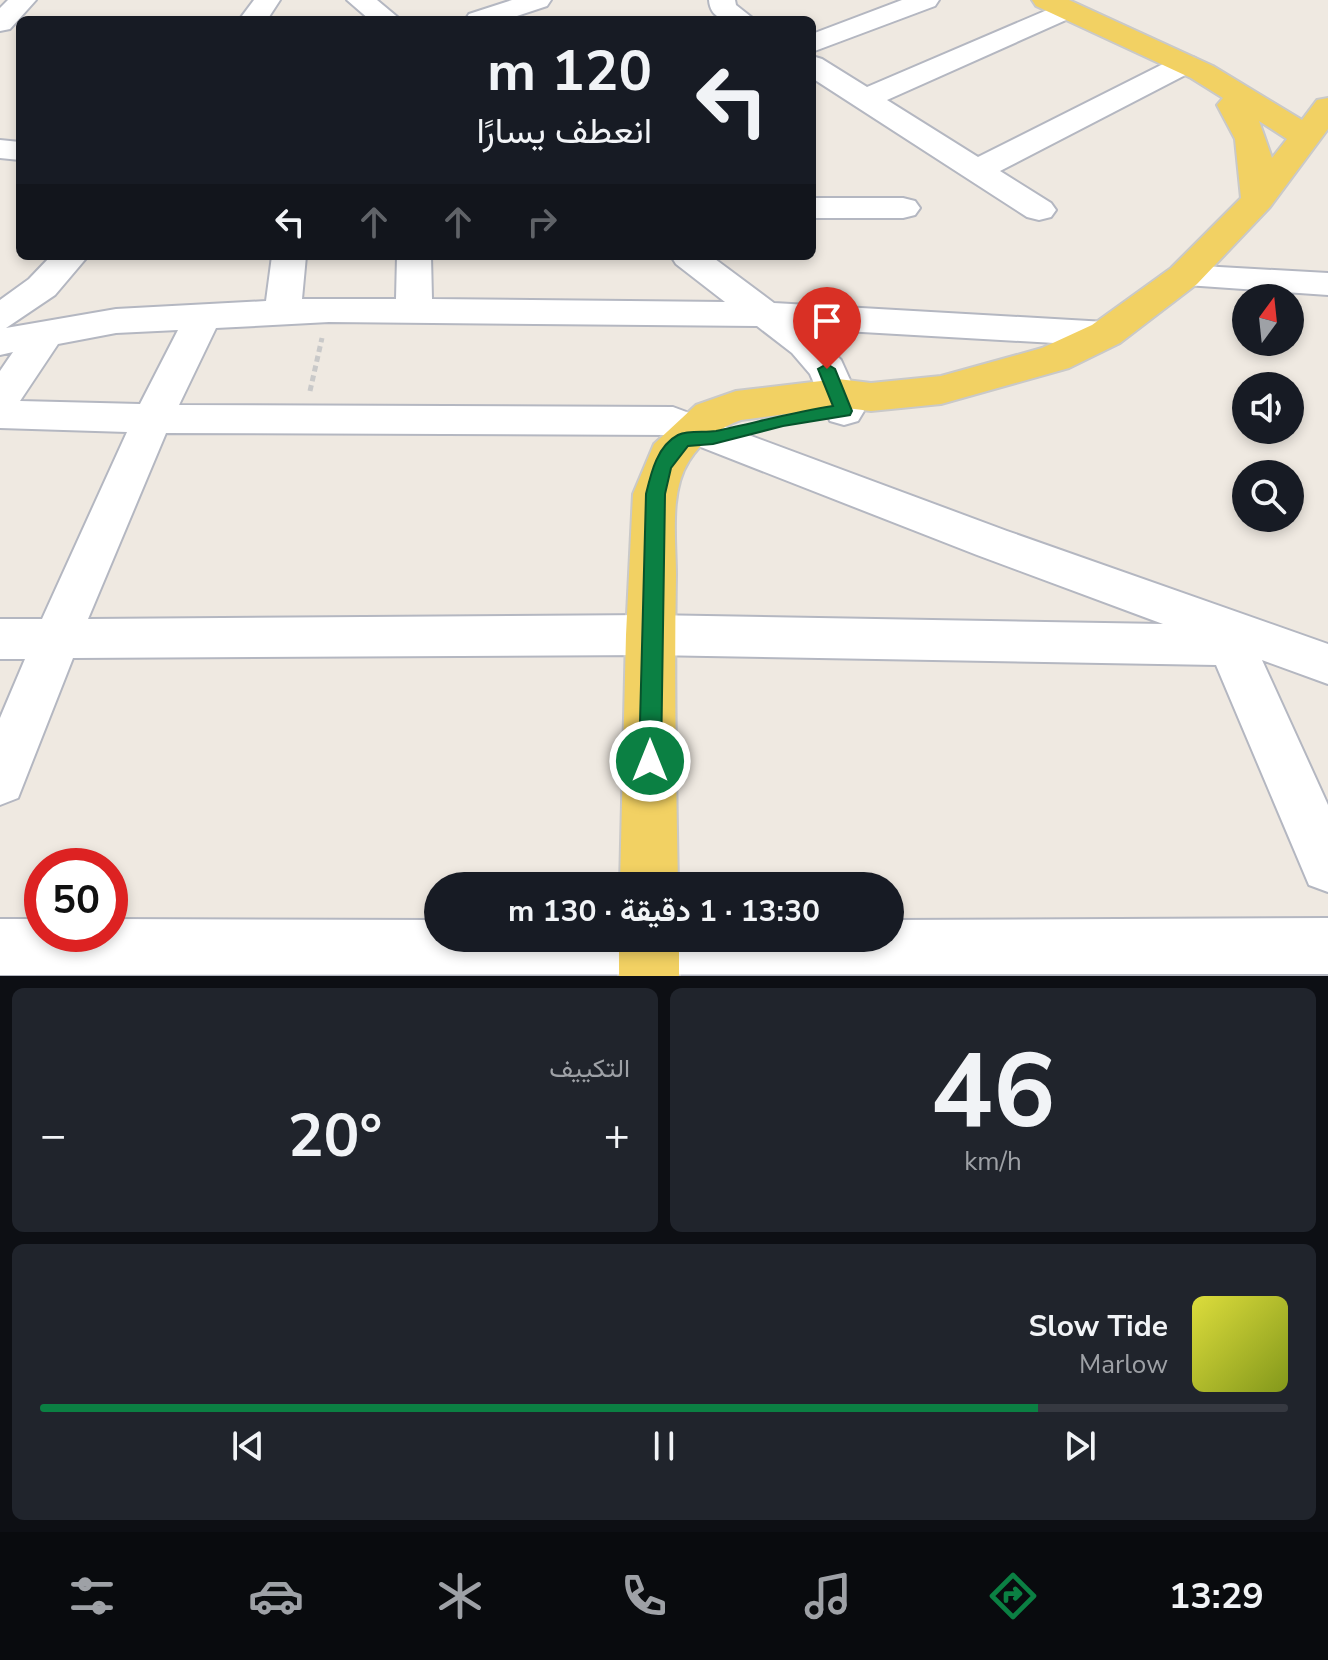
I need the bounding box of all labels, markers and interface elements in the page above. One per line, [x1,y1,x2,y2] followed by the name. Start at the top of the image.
[487,33,652,110] text: 120 m
[680,48,784,152] icon: left
[477,107,652,156] text: انعطف يسارًا
[268,200,312,244] icon: left
[352,200,396,244] icon: ahead
[436,200,480,244] icon: ahead
[520,200,564,244] icon: right
[1232,284,1304,356] north arrow
[1232,284,1304,532] map controls
[793,287,861,369] pin
[805,299,849,343] icon: arrive
[1232,372,1304,444] button: sound
[1232,460,1304,532] button: search
[608,719,692,803] position arrow
[24,848,128,952] speed limit sign: 50
[508,891,820,932] text: 13:30 · 1 دقيقة · 130 m
[931,1021,1055,1163] text: 46
[549,1051,630,1086] text: التكييف
[288,1095,382,1177] text: 20°
[40,1106,66,1166] text: −
[604,1106,630,1166] text: +
[964,1144,1022,1179] text: km/h
[1028,1306,1168,1347] text: Slow Tide
[1079,1347,1168,1382] text: Marlow
[226,1424,270,1468] icon: previous
[642,1424,686,1468] icon: pause
[1058,1424,1102,1468] icon: next
[64,1568,120,1624] icon: filters
[248,1568,304,1624] icon: car
[432,1568,488,1624] icon: climate
[616,1568,672,1624] icon: phone
[800,1568,856,1624] icon: music
[985,1568,1041,1624] icon: directions
[1169,1572,1264,1621] text: 13:29

